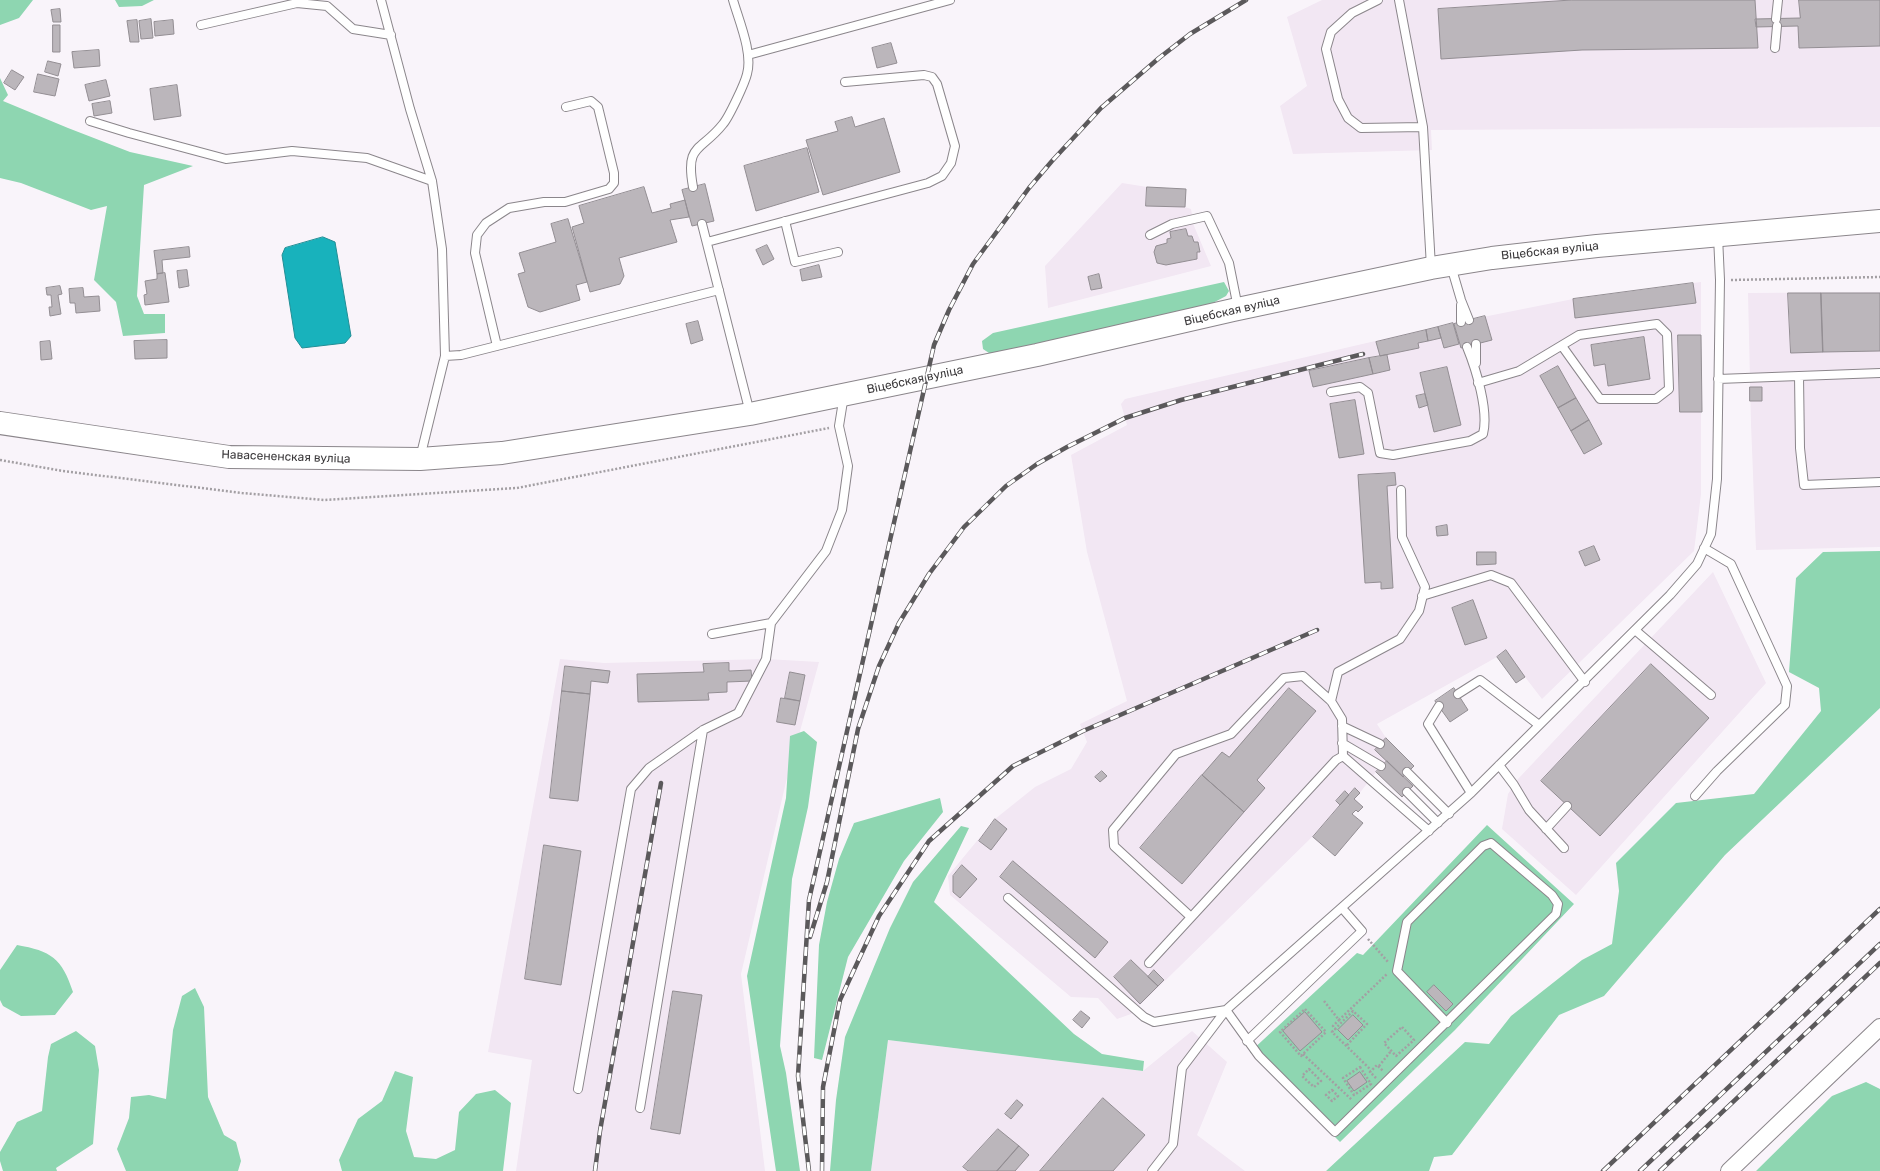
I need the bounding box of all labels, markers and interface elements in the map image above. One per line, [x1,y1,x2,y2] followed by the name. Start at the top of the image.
[1501,239,1599,263] street label: Віцебская вуліца
[1183,293,1281,329] street label: Віцебская вуліца
[866,363,964,397] street label: Віцебская вуліца
[221,448,351,466] street label: Навасененская вуліца

